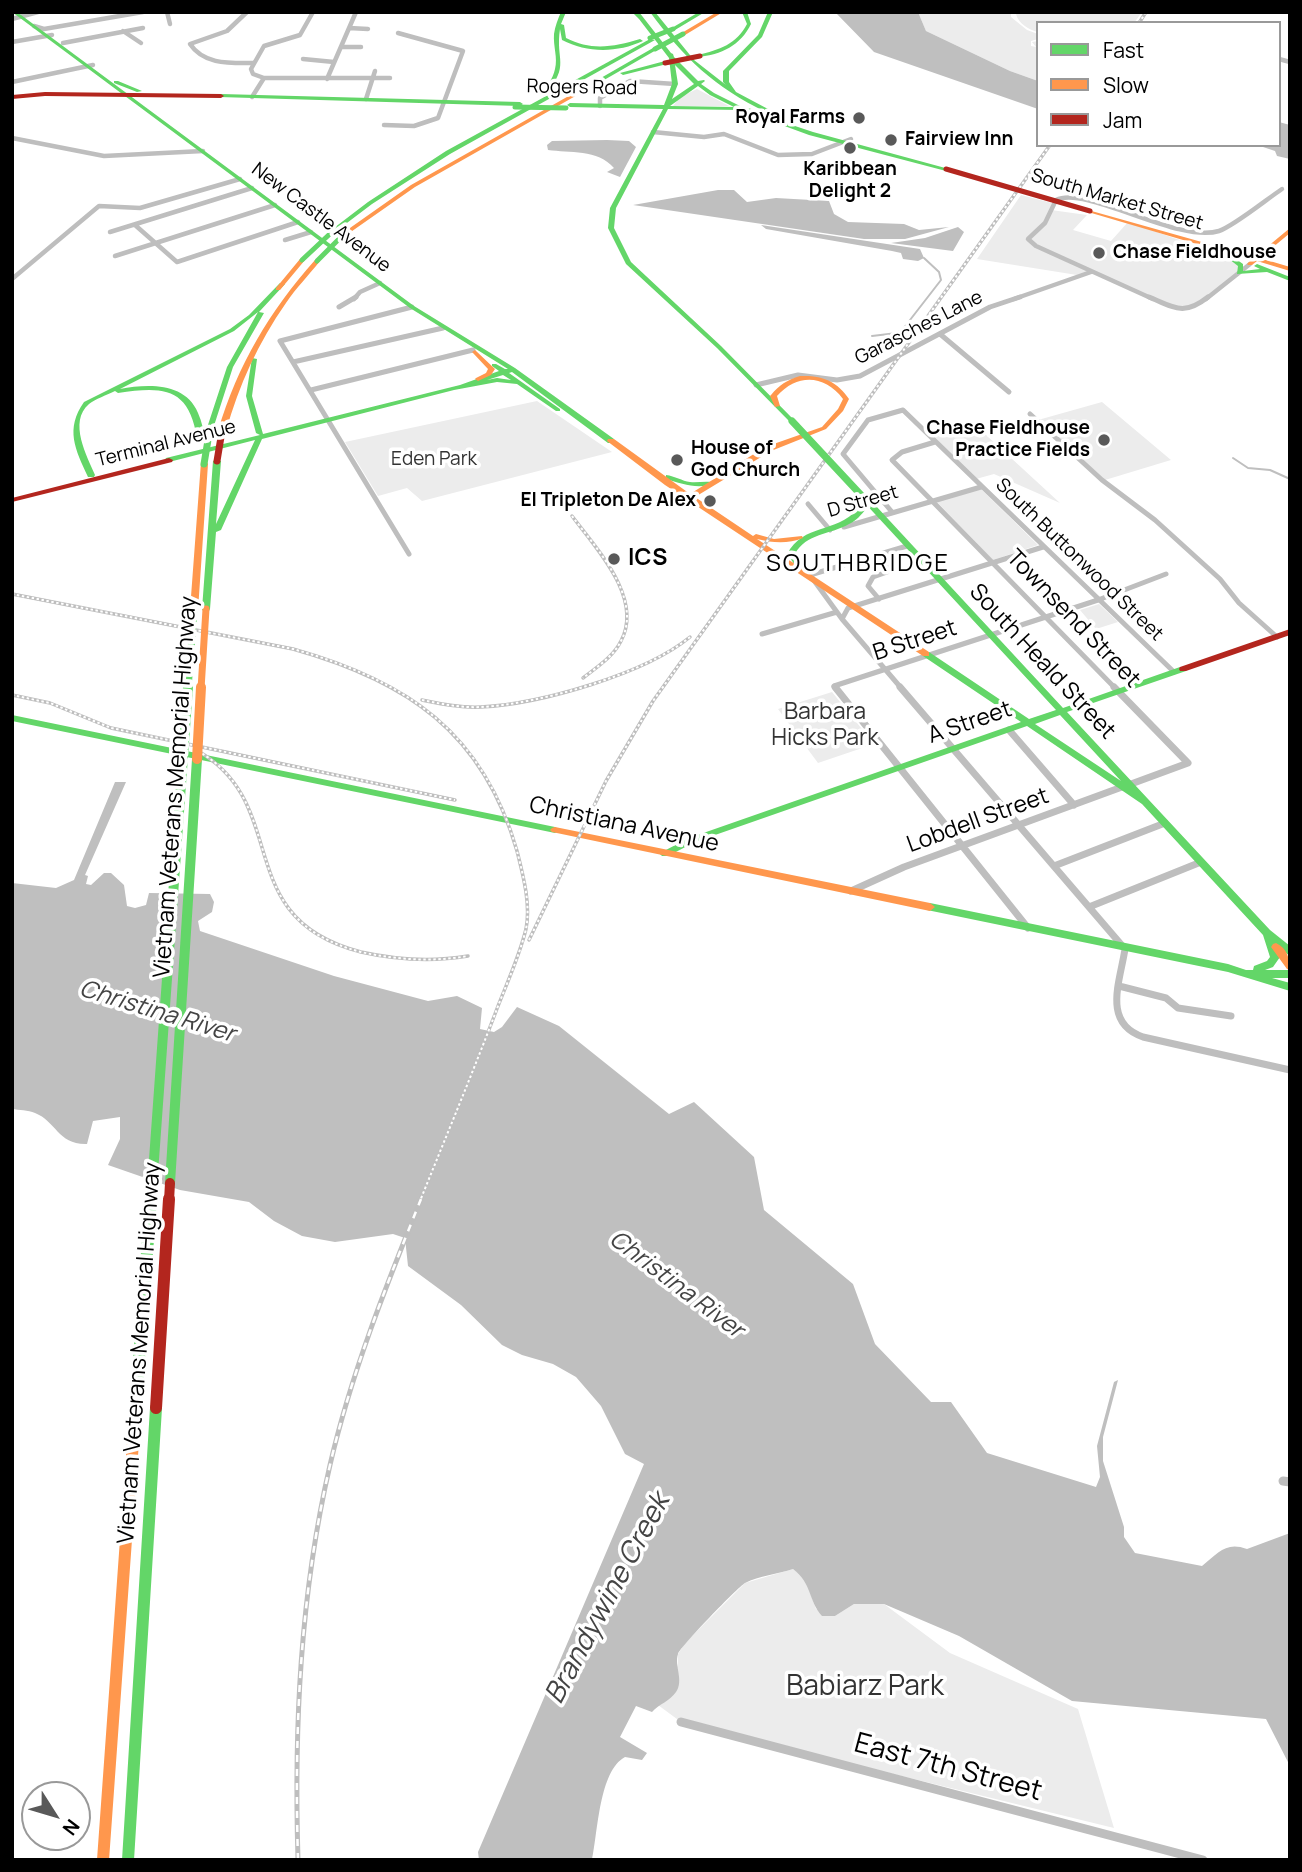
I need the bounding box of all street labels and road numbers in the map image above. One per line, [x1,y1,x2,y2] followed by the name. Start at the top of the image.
[526,76,638,100] street label: Rogers Road
[247,158,395,278] street label: New Castle Avenue
[1028,165,1206,235] street label: South Market Street
[851,286,987,370] street label: Garasches Lane
[94,416,238,472] street label: Terminal Avenue
[991,474,1167,646] street label: South Buttonwood Street
[825,481,901,523] street label: D Street
[1000,544,1146,694] street label: Townsend Street
[963,579,1121,745] street label: South Heald Street
[149,595,203,979] street label: Vietnam Veterans Memorial Highway
[870,615,960,667] street label: B Street
[925,696,1015,750] street label: A Street
[903,783,1053,859] street label: Lobdell Street
[527,791,721,859] street label: Christiana Avenue
[113,1161,167,1545] street label: Vietnam Veterans Memorial Highway
[851,1727,1045,1809] street label: East 7th Street

